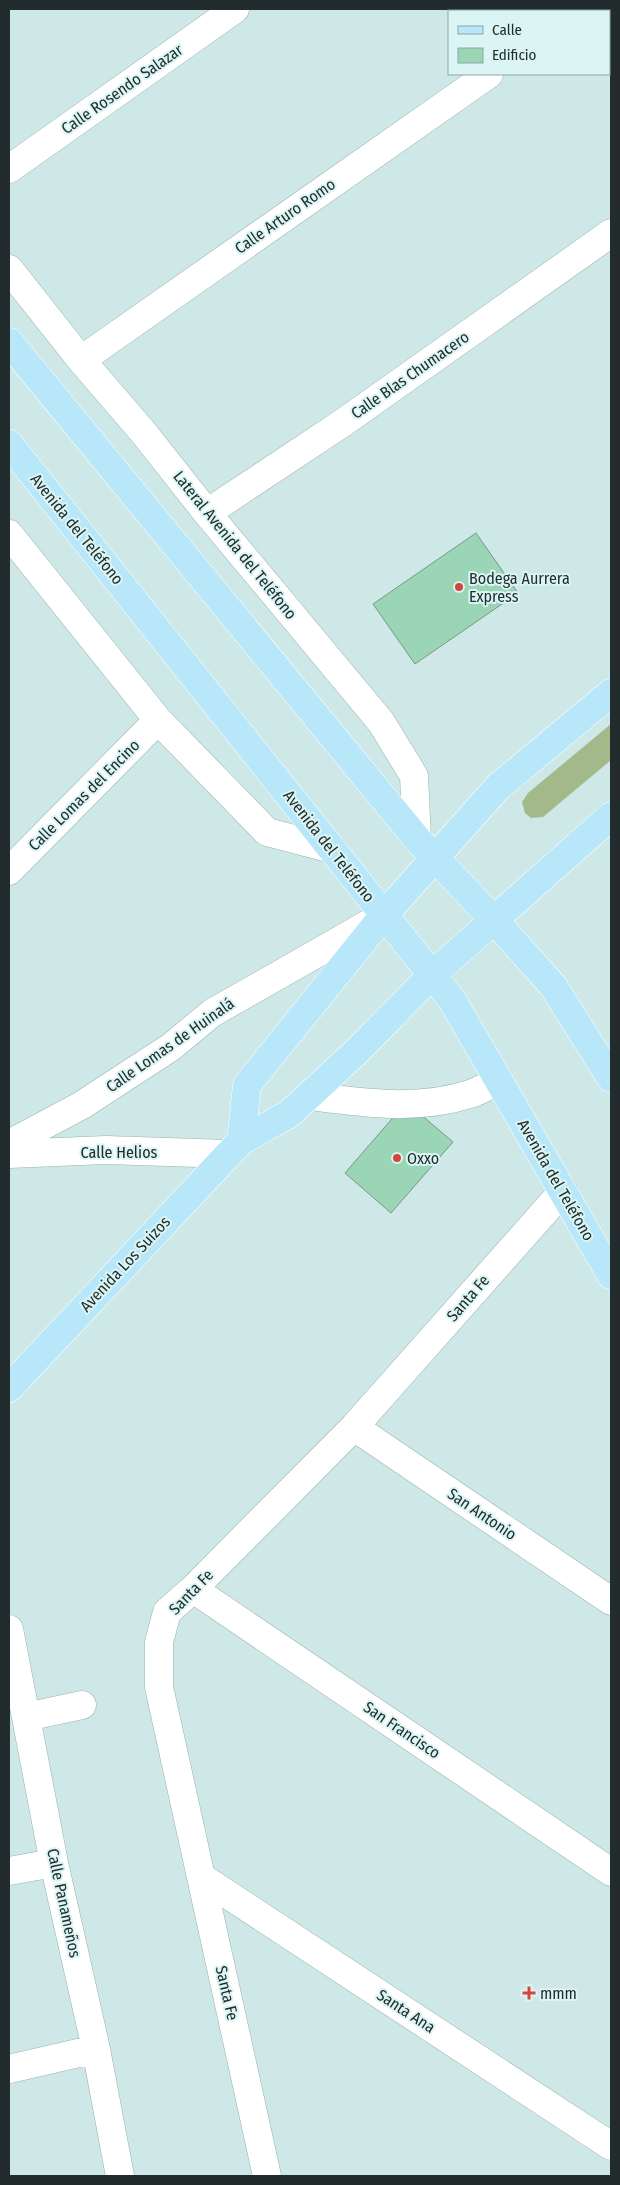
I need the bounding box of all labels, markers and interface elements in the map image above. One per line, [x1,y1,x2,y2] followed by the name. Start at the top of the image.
[448,10,610,75] legend
[492,21,522,39] text: Calle
[58,40,187,138] street label: Calle Rosendo Salazar
[492,46,537,64] text: Edificio
[231,174,339,258] street label: Calle Arturo Romo
[347,327,473,423] street label: Calle Blas Chumacero
[169,467,301,623] street label: Lateral Avenida del Teléfono
[27,470,127,588] street label: Avenida del Teléfono
[469,569,570,606] place label: Bodega Aurrera Express
[453,581,465,593] marker: Bodega Aurrera Express
[24,735,144,855] street label: Calle Lomas del Encino
[279,786,379,906] street label: Avenida del Teléfono
[102,994,238,1096] street label: Calle Lomas de Huinalá
[514,1116,598,1244] street label: Avenida del Teléfono
[81,1143,158,1162] street label: Calle Helios
[407,1149,439,1168] place label: Oxxo
[391,1152,403,1164] marker: Oxxo
[76,1212,174,1316] street label: Avenida Los Suizos
[443,1271,493,1325] street label: Santa Fe
[444,1484,520,1544] street label: San Antonio
[165,1565,217,1618] street label: Santa Fe
[360,1697,444,1763] street label: San Francisco
[43,1847,85,1960] street label: Calle Panameños
[212,1964,242,2022] street label: Santa Fe
[540,1984,577,2003] place label: mmm
[373,1985,439,2037] street label: Santa Ana
[522,1986,536,2000] marker: mmm

